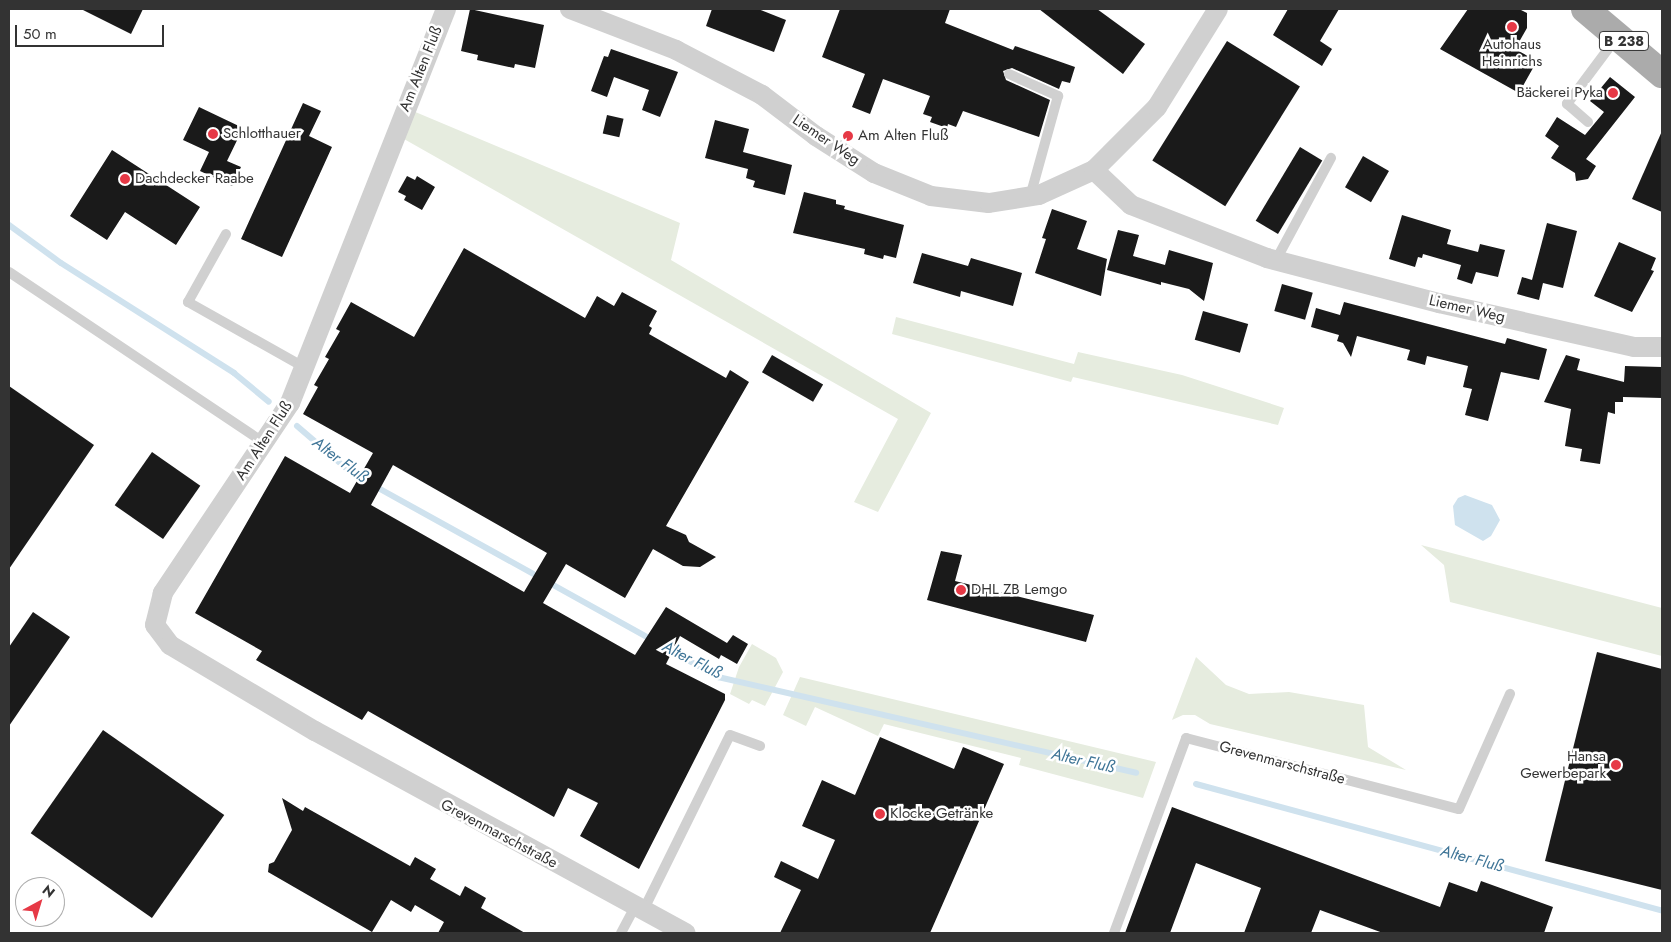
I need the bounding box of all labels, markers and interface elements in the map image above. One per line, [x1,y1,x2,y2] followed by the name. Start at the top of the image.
[18,15,166,47] scale bar
[1506,21,1518,33] marker: Autohaus Heinrichs
[23,23,57,45] text: 50 m
[396,24,446,114] street label: Am Alten Fluß
[1598,29,1650,52] road number: B 238
[1482,35,1542,70] place label: Autohaus Heinrichs
[1516,84,1603,102] place label: Bäckerei Pyka
[1607,87,1619,99] marker: Bäckerei Pyka
[789,111,863,169] street label: Liemer Weg
[223,125,301,143] place label: Schlotthauer
[858,127,948,145] place label: Am Alten Fluß
[207,128,219,140] marker: Schlotthauer
[842,130,854,142] marker: Am Alten Fluß
[135,170,254,188] place label: Dachdecker Raabe
[119,173,131,185] marker: Dachdecker Raabe
[1427,292,1507,326] street label: Liemer Weg
[232,398,296,484] street label: Am Alten Fluß
[309,433,371,487] water label: Alter Fluß
[971,581,1067,599] place label: DHL ZB Lemgo
[955,584,967,596] marker: DHL ZB Lemgo
[659,637,725,683] water label: Alter Fluß
[1217,738,1347,788] street label: Grevenmarschstraße
[1050,744,1116,778] water label: Alter Fluß
[1520,747,1606,782] place label: Hansa Gewerbepark
[1610,759,1622,771] marker: Hansa Gewerbepark
[438,796,560,872] street label: Grevenmarschstraße
[890,805,993,823] place label: Klocke Getränke
[874,808,886,820] marker: Klocke Getränke
[1439,841,1505,877] water label: Alter Fluß
[15,877,65,927] north arrow
[38,880,59,902] text: N

